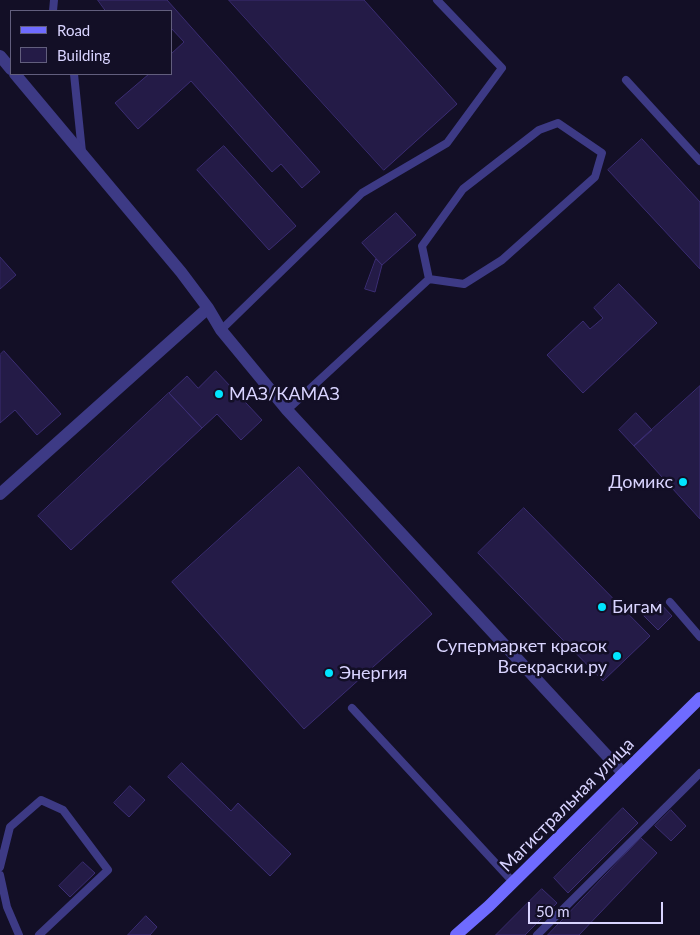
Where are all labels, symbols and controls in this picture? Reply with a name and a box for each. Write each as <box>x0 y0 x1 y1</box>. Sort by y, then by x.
legend <box>10 10 172 75</box>
text: Road <box>57 21 90 39</box>
text: Building <box>57 46 110 64</box>
place label: МАЗ/КАМАЗ <box>229 383 340 405</box>
marker: МАЗ/КАМАЗ <box>213 388 225 400</box>
place label: Домикс <box>609 471 673 493</box>
marker: Домикс <box>677 476 689 488</box>
place label: Бигам <box>612 596 662 618</box>
marker: Бигам <box>596 601 608 613</box>
place label: Супермаркет красок Всекраски.ру <box>436 635 607 678</box>
marker: Супермаркет красок Всекраски.ру <box>611 650 623 662</box>
place label: Энергия <box>339 662 407 684</box>
marker: Энергия <box>323 667 335 679</box>
street label: Магистральная улица <box>495 733 639 877</box>
scale bar <box>530 892 665 924</box>
text: 50 m <box>536 902 570 920</box>

